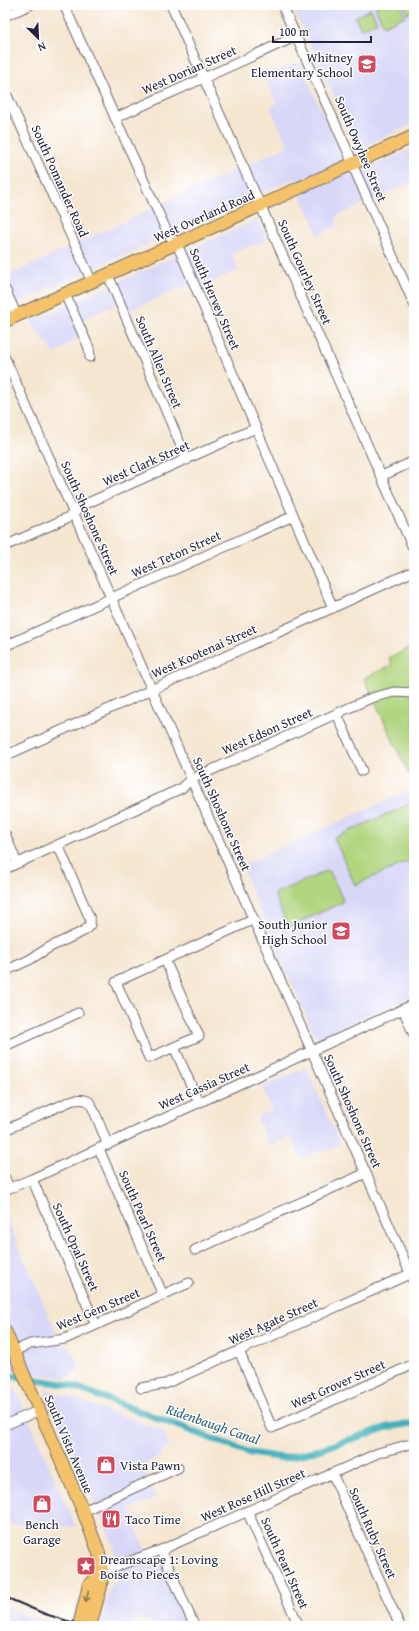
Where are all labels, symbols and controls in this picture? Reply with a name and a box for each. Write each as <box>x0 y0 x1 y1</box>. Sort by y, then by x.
north arrow <box>18 18 58 58</box>
scale bar <box>273 18 371 44</box>
text: 100 m <box>279 23 309 40</box>
text: N <box>35 38 49 56</box>
street label: West Dorian Street <box>139 40 240 99</box>
place label: Whitney Elementary School <box>251 48 354 82</box>
school or university icon: Whitney Elementary School <box>356 53 378 75</box>
street label: South Owyhee Street <box>330 93 392 205</box>
street label: South Pomander Road <box>27 122 93 240</box>
street label: West Overland Road <box>150 185 258 247</box>
street label: South Gourley Street <box>273 216 337 328</box>
street label: South Hervey Street <box>185 245 245 353</box>
street label: South Allen Street <box>131 313 187 412</box>
street label: West Clark Street <box>99 435 193 491</box>
street label: South Shoshone Street <box>56 458 124 579</box>
street label: West Teton Street <box>128 526 224 582</box>
street label: West Kootenai Street <box>148 619 260 683</box>
street label: West Edson Street <box>219 702 316 760</box>
street label: South Shoshone Street <box>188 754 256 875</box>
place label: South Junior High School <box>258 915 328 949</box>
school or university icon: South Junior High School <box>330 920 352 942</box>
street label: South Shoshone Street <box>319 1051 387 1172</box>
street label: West Cassia Street <box>155 1057 253 1115</box>
street label: South Pearl Street <box>114 1167 172 1265</box>
street label: South Opal Street <box>48 1200 104 1295</box>
street label: West Gem Street <box>53 1283 143 1335</box>
street label: West Agate Street <box>225 1293 321 1349</box>
street label: West Grover Street <box>288 1354 389 1413</box>
street label: South Vista Avenue <box>40 1392 98 1496</box>
water label: Ridenbaugh Canal <box>163 1398 263 1449</box>
shop icon: Vista Pawn <box>95 1454 117 1476</box>
place label: Vista Pawn <box>120 1456 181 1475</box>
street label: West Rose Hill Street <box>198 1463 309 1527</box>
street label: South Ruby Street <box>344 1484 402 1582</box>
shop icon: Bench Garage <box>31 1493 53 1515</box>
restaurant icon: Taco Time <box>100 1508 122 1530</box>
place label: Taco Time <box>125 1510 181 1529</box>
street label: South Pearl Street <box>256 1514 314 1612</box>
place label: Bench Garage <box>23 1515 61 1549</box>
place label: Dreamscape 1: Loving Boise to Pieces <box>100 1550 218 1584</box>
place icon: Dreamscape 1: Loving Boise to Pieces <box>75 1555 97 1577</box>
one-way arrow <box>82 1589 90 1602</box>

